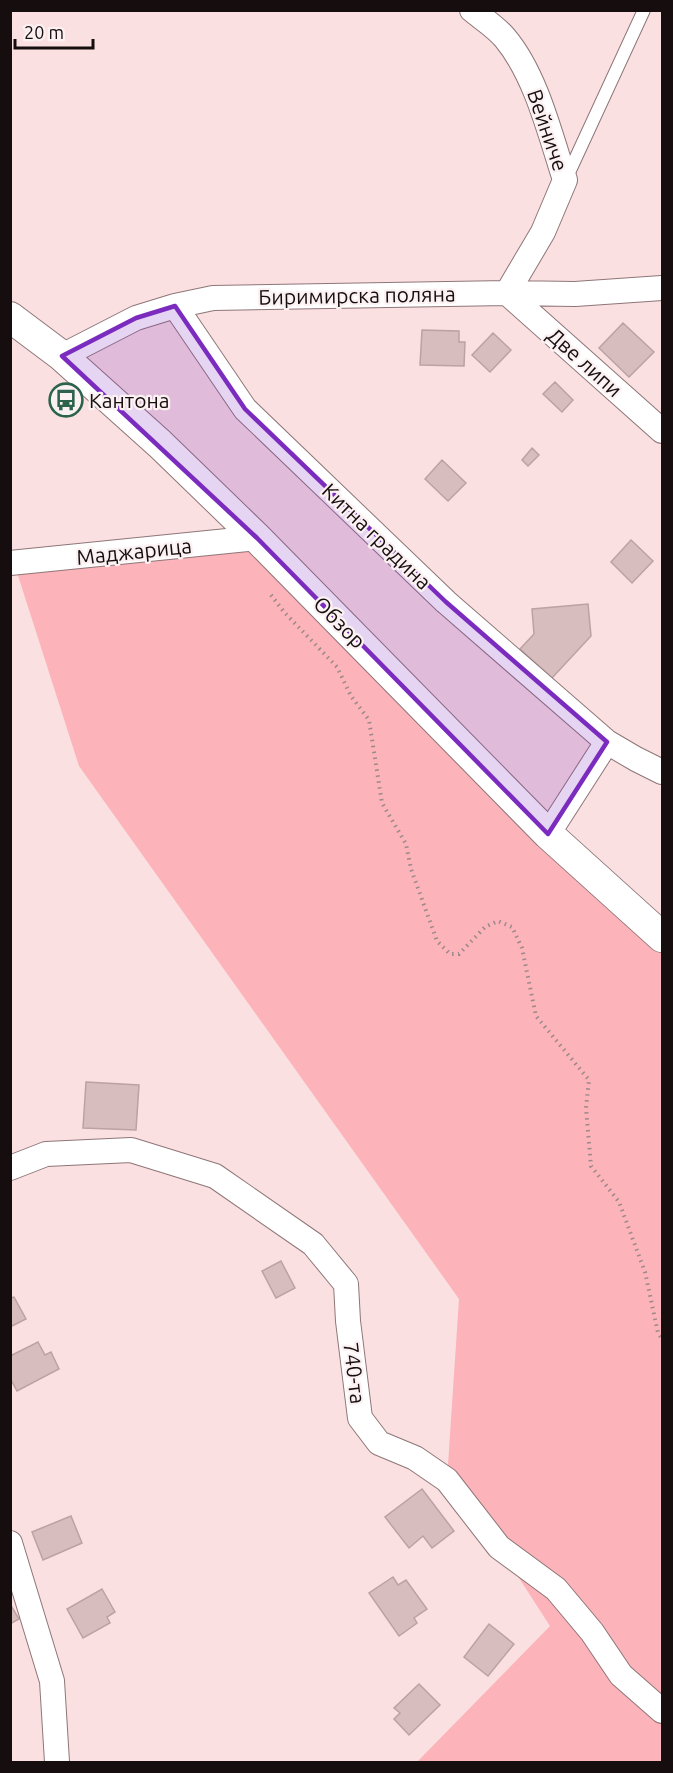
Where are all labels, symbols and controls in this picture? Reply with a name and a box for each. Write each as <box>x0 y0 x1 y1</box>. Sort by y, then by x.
scale bar <box>15 12 93 50</box>
text: 20 m <box>24 22 64 42</box>
street label: Вейниче <box>523 86 573 174</box>
street label: Биримирска поляна <box>258 281 456 309</box>
street label: Две липи <box>543 322 627 402</box>
bus stop icon: Кантона <box>48 382 84 418</box>
place label: Кантона <box>89 388 170 412</box>
street label: Китна градина <box>318 478 436 594</box>
street label: Маджарица <box>75 533 193 569</box>
street label: Обзор <box>309 591 371 653</box>
street label: 740-та <box>339 1341 371 1405</box>

